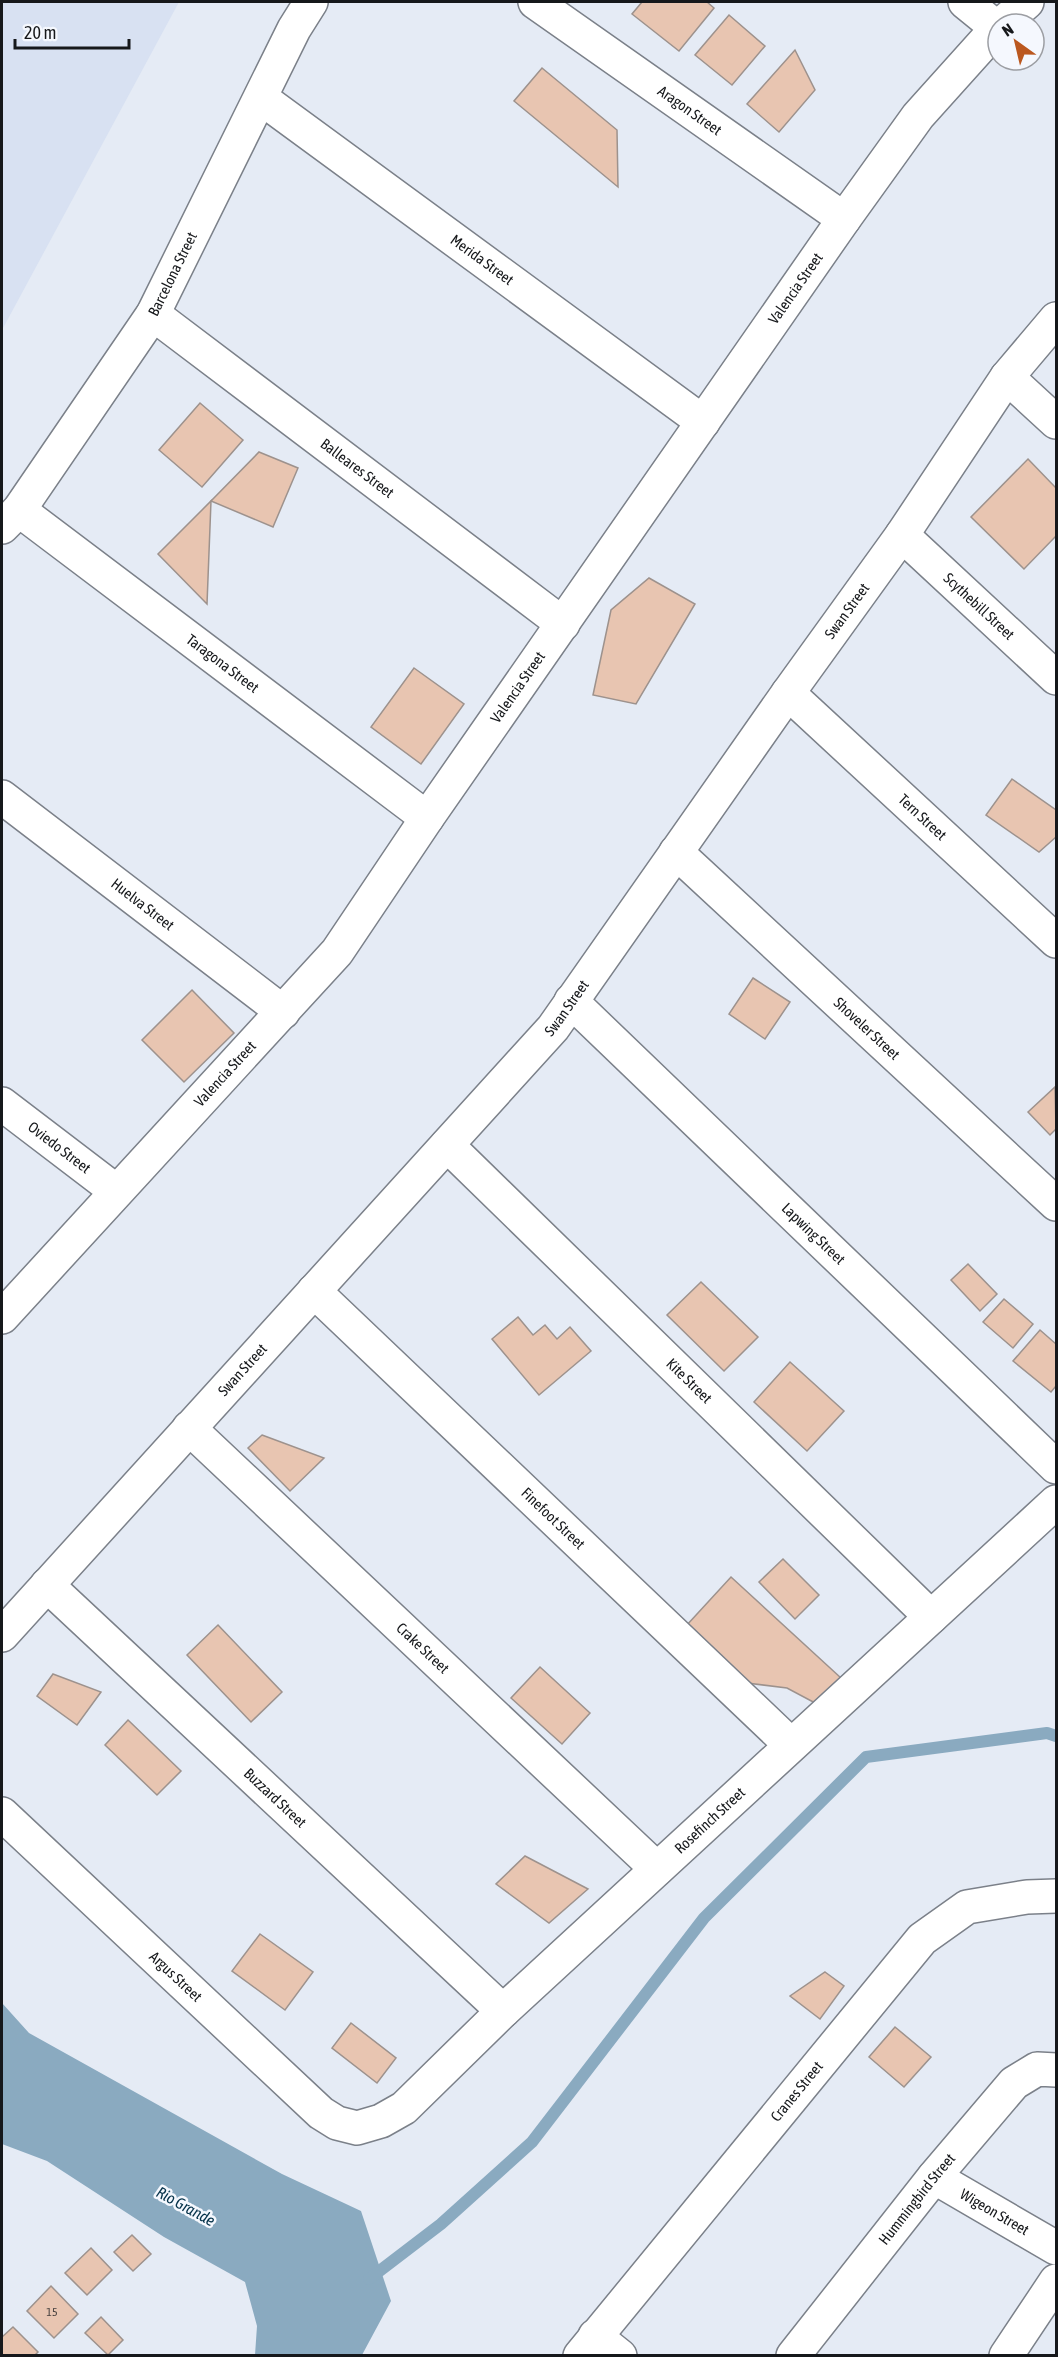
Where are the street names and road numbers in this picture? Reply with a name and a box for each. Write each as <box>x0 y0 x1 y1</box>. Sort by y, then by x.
street label: Aragon Street <box>655 82 725 138</box>
street label: Barcelona Street <box>144 229 200 318</box>
street label: Merida Street <box>447 231 517 288</box>
street label: Valencia Street <box>765 249 826 327</box>
street label: Balleares Street <box>318 435 397 501</box>
street label: Scythebill Street <box>941 569 1018 643</box>
street label: Swan Street <box>821 580 872 642</box>
street label: Taragona Street <box>183 630 262 696</box>
street label: Valencia Street <box>487 648 548 726</box>
street label: Tern Street <box>895 791 950 843</box>
street label: Huelva Street <box>108 875 178 934</box>
street label: Swan Street <box>541 977 592 1039</box>
street label: Shoveler Street <box>831 994 903 1063</box>
street label: Valencia Street <box>191 1037 259 1110</box>
street label: Oviedo Street <box>25 1118 94 1177</box>
street label: Lapwing Street <box>779 1199 849 1268</box>
street label: Swan Street <box>214 1340 270 1399</box>
street label: Kite Street <box>663 1355 716 1407</box>
street label: Finefoot Street <box>518 1484 589 1552</box>
street label: Crake Street <box>393 1619 453 1677</box>
street label: Buzzard Street <box>241 1765 310 1831</box>
street label: Rosefinch Street <box>671 1784 748 1857</box>
street label: Argus Street <box>146 1948 206 2005</box>
street label: Cranes Street <box>767 2058 826 2125</box>
street label: Hummingbird Street <box>875 2150 958 2248</box>
street label: Wigeon Street <box>957 2185 1032 2238</box>

